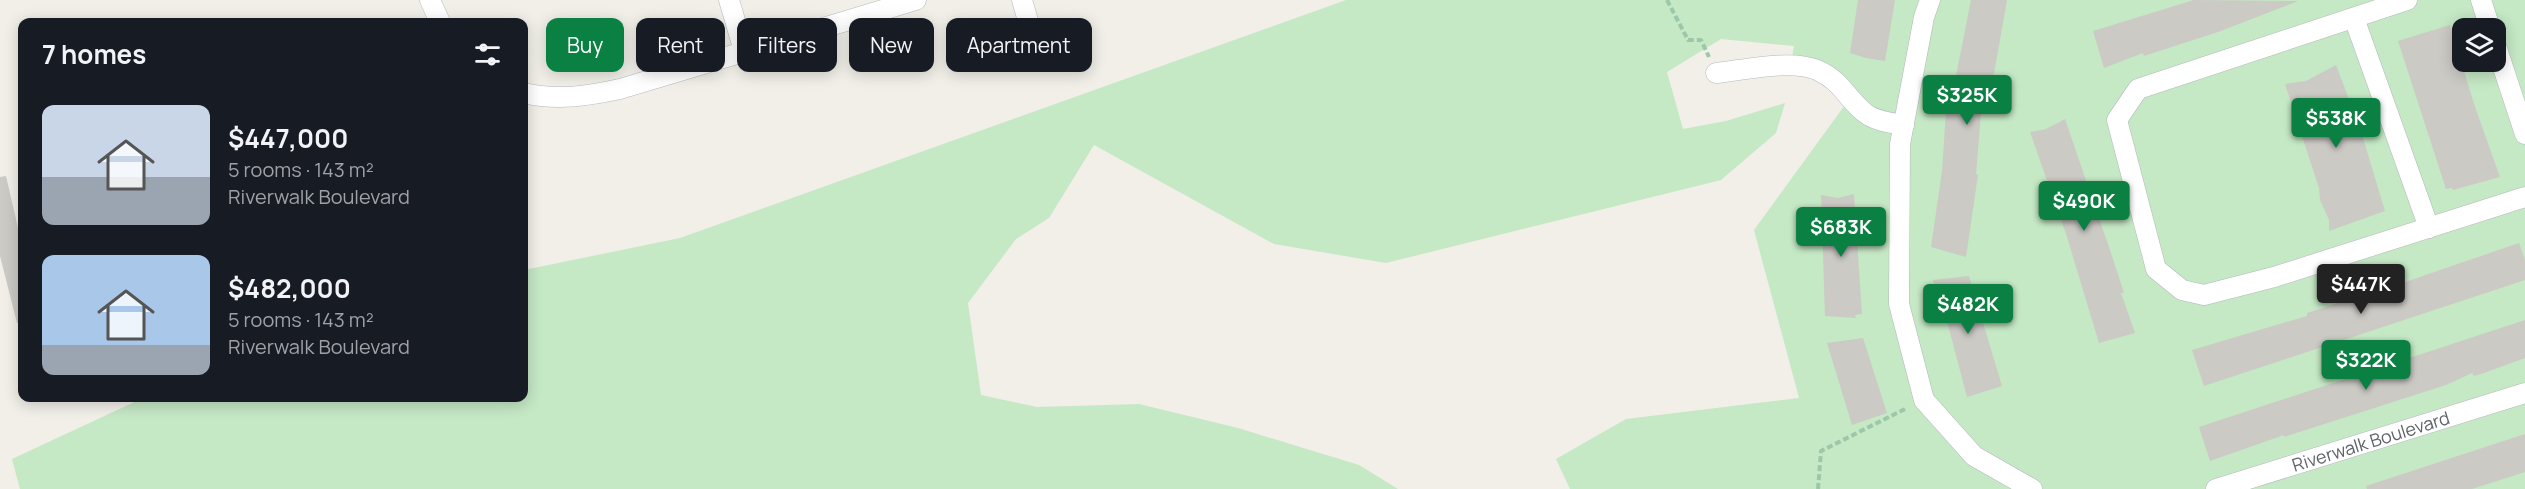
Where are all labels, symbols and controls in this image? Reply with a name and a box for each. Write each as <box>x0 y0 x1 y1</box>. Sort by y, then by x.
chip: Buy <box>546 18 624 72</box>
chip: Rent <box>636 18 725 72</box>
chip: Filters <box>737 18 837 72</box>
chip: New <box>849 18 934 72</box>
chip: Apartment <box>946 18 1092 72</box>
map controls <box>2452 18 2506 72</box>
button: layers <box>2452 18 2506 72</box>
text: 7 homes <box>42 36 146 72</box>
icon: filters <box>471 38 504 71</box>
pin: $325K <box>1925 75 2009 126</box>
text: $325K <box>1937 81 1997 108</box>
pin: $538K <box>2294 98 2378 149</box>
text: $538K <box>2305 104 2367 131</box>
text: $447,000 <box>228 120 348 156</box>
icon: home <box>90 129 162 201</box>
text: 5 rooms · 143 m² <box>228 156 374 183</box>
pin: $490K <box>2042 181 2126 232</box>
text: Riverwalk Boulevard <box>228 183 410 210</box>
text: $490K <box>2053 187 2115 214</box>
pin: $683K <box>1799 207 1883 258</box>
text: $683K <box>1810 213 1872 240</box>
pin: $447K <box>2319 264 2403 315</box>
text: $482,000 <box>228 270 351 306</box>
text: $447K <box>2331 270 2391 297</box>
icon: home <box>90 279 162 351</box>
pin: $482K <box>1926 284 2010 335</box>
text: $482K <box>1937 290 1999 317</box>
text: 5 rooms · 143 m² <box>228 306 374 333</box>
text: Riverwalk Boulevard <box>228 333 410 360</box>
pin: $322K <box>2324 340 2408 391</box>
text: $322K <box>2336 346 2396 373</box>
street label: Riverwalk Boulevard <box>2289 405 2452 477</box>

